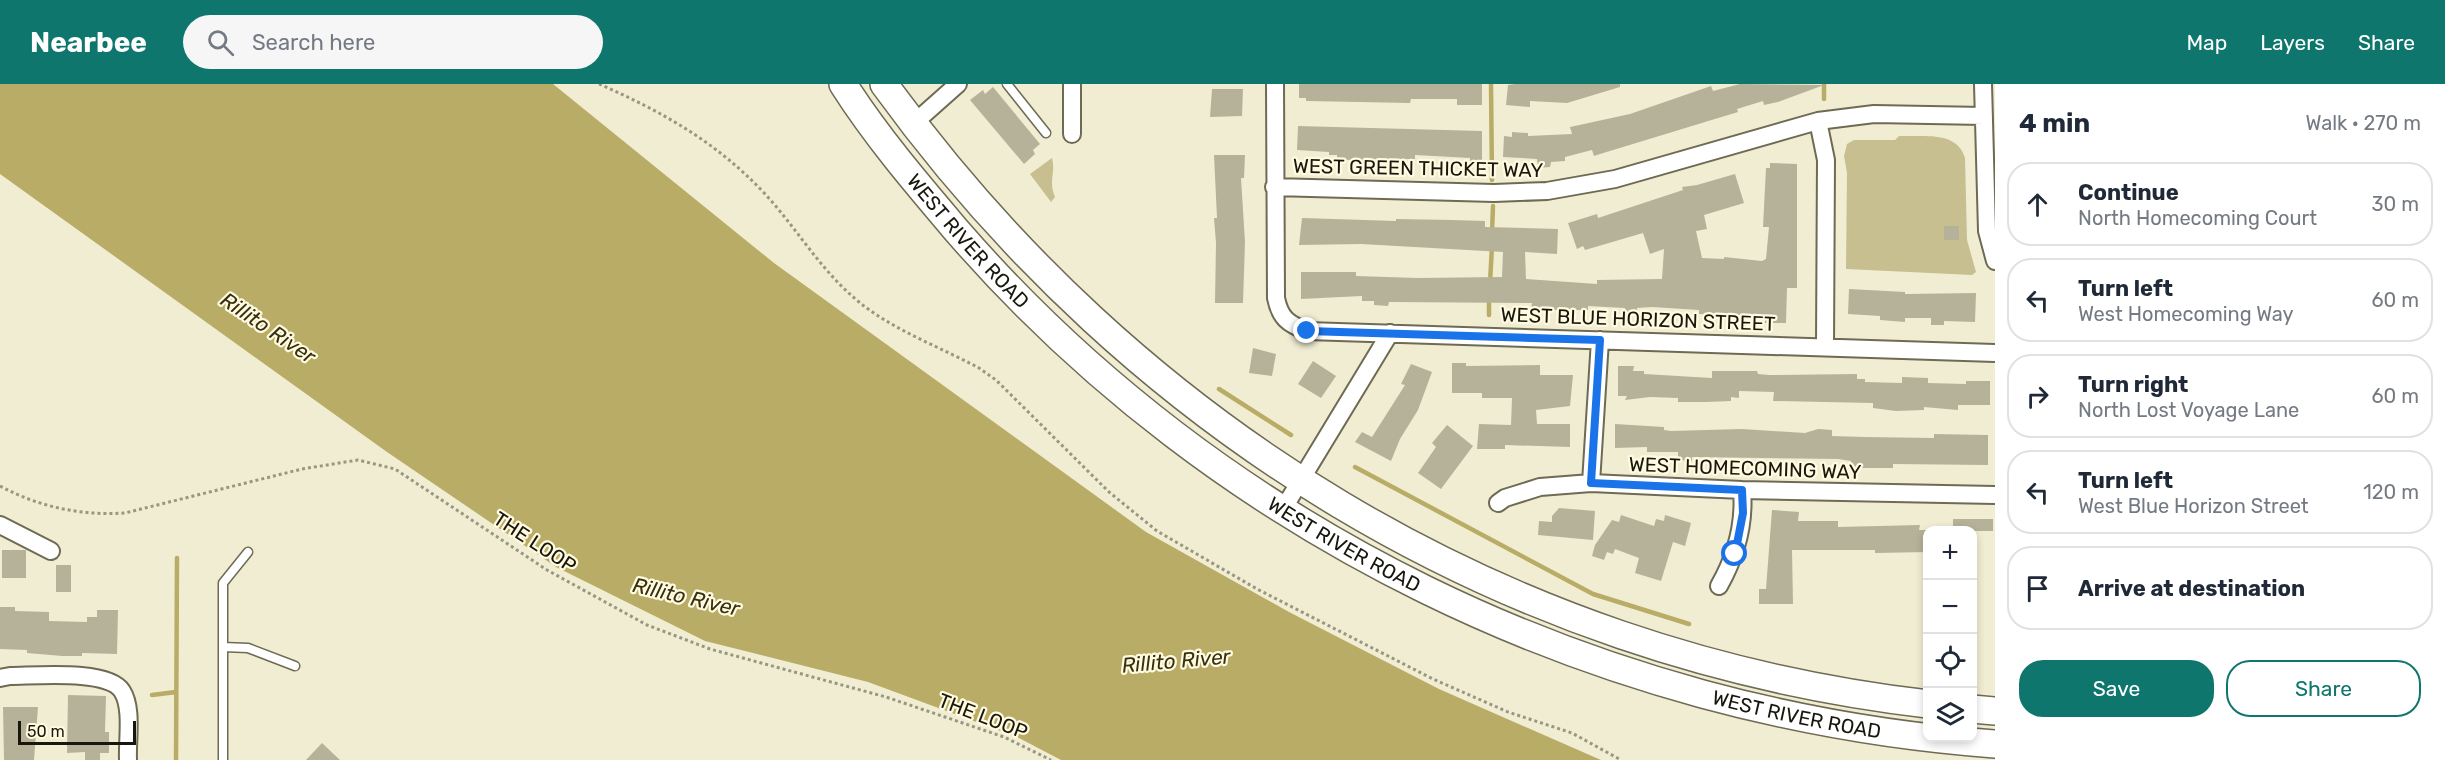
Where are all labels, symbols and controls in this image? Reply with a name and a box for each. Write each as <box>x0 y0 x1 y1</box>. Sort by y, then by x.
search box <box>183 15 603 69</box>
text: Nearbee <box>30 26 147 59</box>
icon: search <box>204 26 237 59</box>
text: Search here <box>252 29 375 56</box>
text: Map <box>2186 30 2227 55</box>
text: Layers <box>2260 30 2325 55</box>
text: Share <box>2358 30 2415 55</box>
text: 4 min <box>2019 108 2090 139</box>
text: Walk · 270 m <box>2306 111 2421 135</box>
street label: WEST GREEN THICKET WAY <box>1293 154 1543 182</box>
street label: WEST RIVER ROAD <box>902 169 1034 313</box>
text: Continue <box>2078 179 2179 206</box>
icon: ahead <box>2021 188 2054 221</box>
text: 30 m <box>2372 192 2419 216</box>
text: North Homecoming Court <box>2078 206 2317 230</box>
text: Turn left <box>2078 275 2173 302</box>
icon: left <box>2021 284 2054 317</box>
water label: Rillito River <box>216 287 321 369</box>
text: 60 m <box>2372 288 2419 312</box>
street label: WEST BLUE HORIZON STREET <box>1500 302 1776 336</box>
text: West Homecoming Way <box>2078 302 2294 326</box>
route end <box>1293 317 1319 343</box>
text: Turn right <box>2078 371 2188 398</box>
icon: right <box>2021 380 2054 413</box>
text: 60 m <box>2372 384 2419 408</box>
text: North Lost Voyage Lane <box>2078 398 2299 422</box>
street label: WEST HOMECOMING WAY <box>1628 452 1862 484</box>
text: Turn left <box>2078 467 2173 494</box>
icon: left <box>2021 476 2054 509</box>
text: 120 m <box>2363 480 2419 504</box>
street label: WEST RIVER ROAD <box>1263 491 1424 597</box>
text: West Blue Horizon Street <box>2078 494 2309 518</box>
street label: THE LOOP <box>489 506 581 578</box>
map controls <box>1923 526 1977 742</box>
button: + <box>1923 526 1977 580</box>
route start <box>1721 540 1747 566</box>
water label: Rillito River <box>630 572 743 621</box>
icon: arrive <box>2021 572 2054 605</box>
text: Arrive at destination <box>2078 575 2305 602</box>
button: − <box>1923 580 1977 634</box>
button: locate <box>1923 634 1977 688</box>
water label: Rillito River <box>1120 643 1232 678</box>
button: Save <box>2019 660 2214 717</box>
button: Share <box>2226 660 2421 717</box>
street label: WEST RIVER ROAD <box>1710 685 1883 743</box>
street label: THE LOOP <box>935 688 1031 744</box>
button: layers <box>1923 688 1977 742</box>
scale bar <box>18 718 136 746</box>
text: 50 m <box>27 722 65 741</box>

